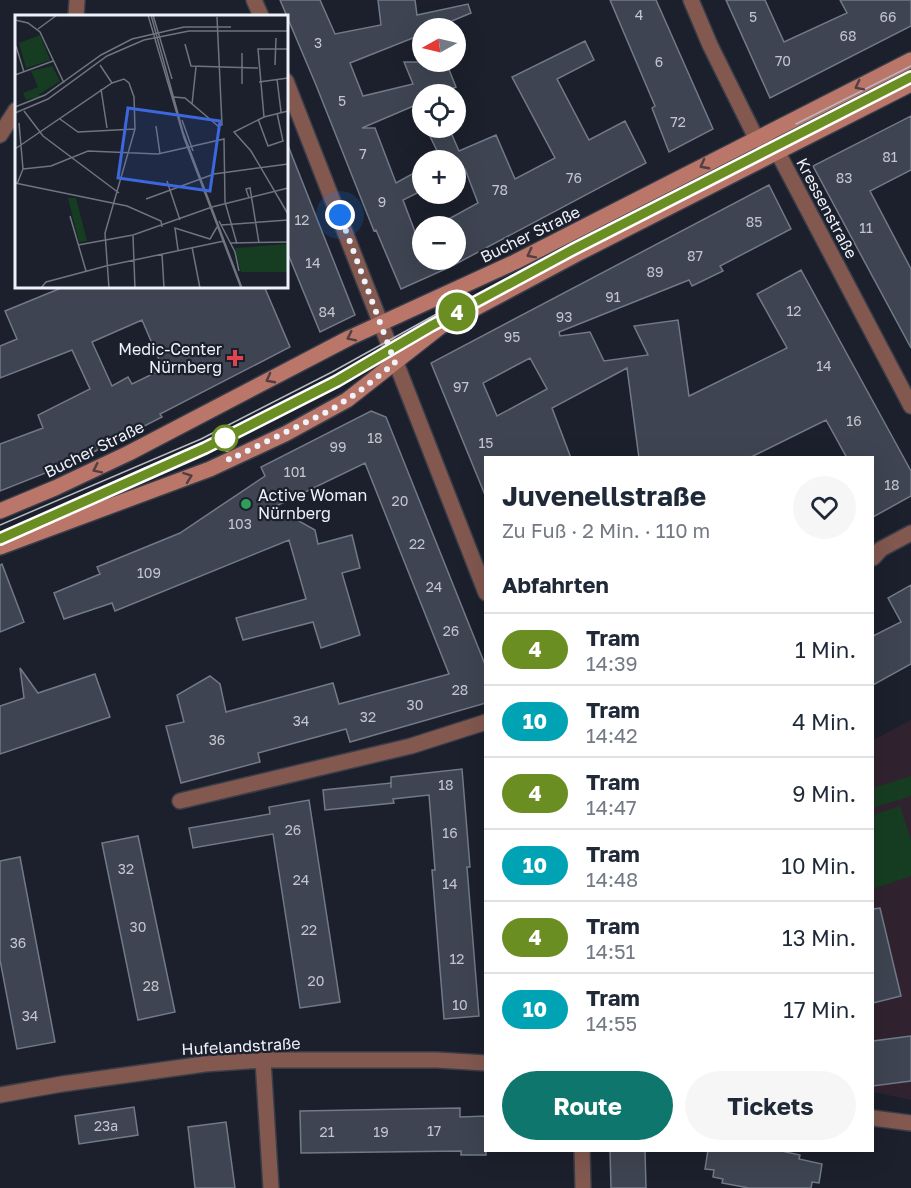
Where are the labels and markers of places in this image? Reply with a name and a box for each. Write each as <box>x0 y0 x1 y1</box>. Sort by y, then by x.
place label: Medic-Center Nürnberg <box>118 339 222 377</box>
marker: Medic-Center Nürnberg <box>226 349 244 367</box>
unlabelled marker <box>212 425 238 451</box>
place label: Active Woman Nürnberg <box>258 485 367 523</box>
marker: Active Woman Nürnberg <box>239 497 253 511</box>

